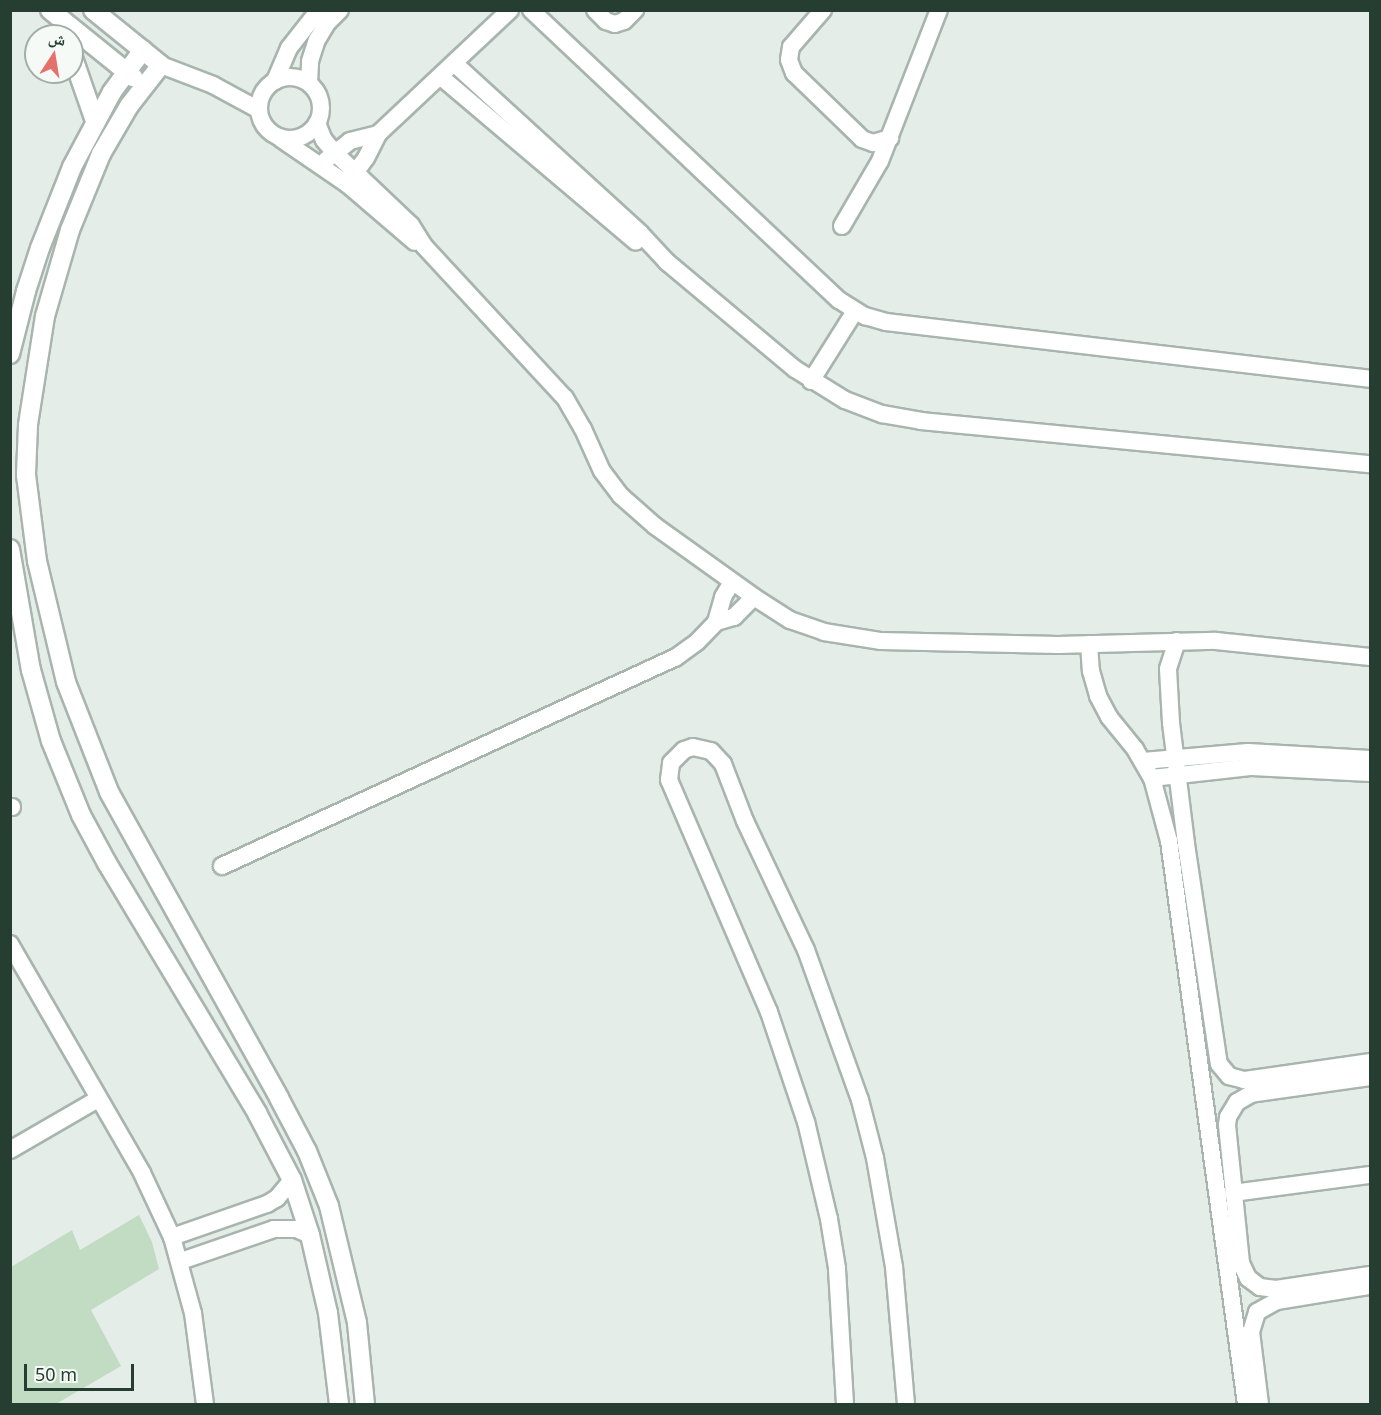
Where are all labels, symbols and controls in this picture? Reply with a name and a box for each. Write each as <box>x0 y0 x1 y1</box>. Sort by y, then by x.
north arrow <box>24 24 84 84</box>
text: ش <box>47 26 68 51</box>
scale bar <box>27 1352 136 1390</box>
text: 50 m <box>35 1362 77 1386</box>

